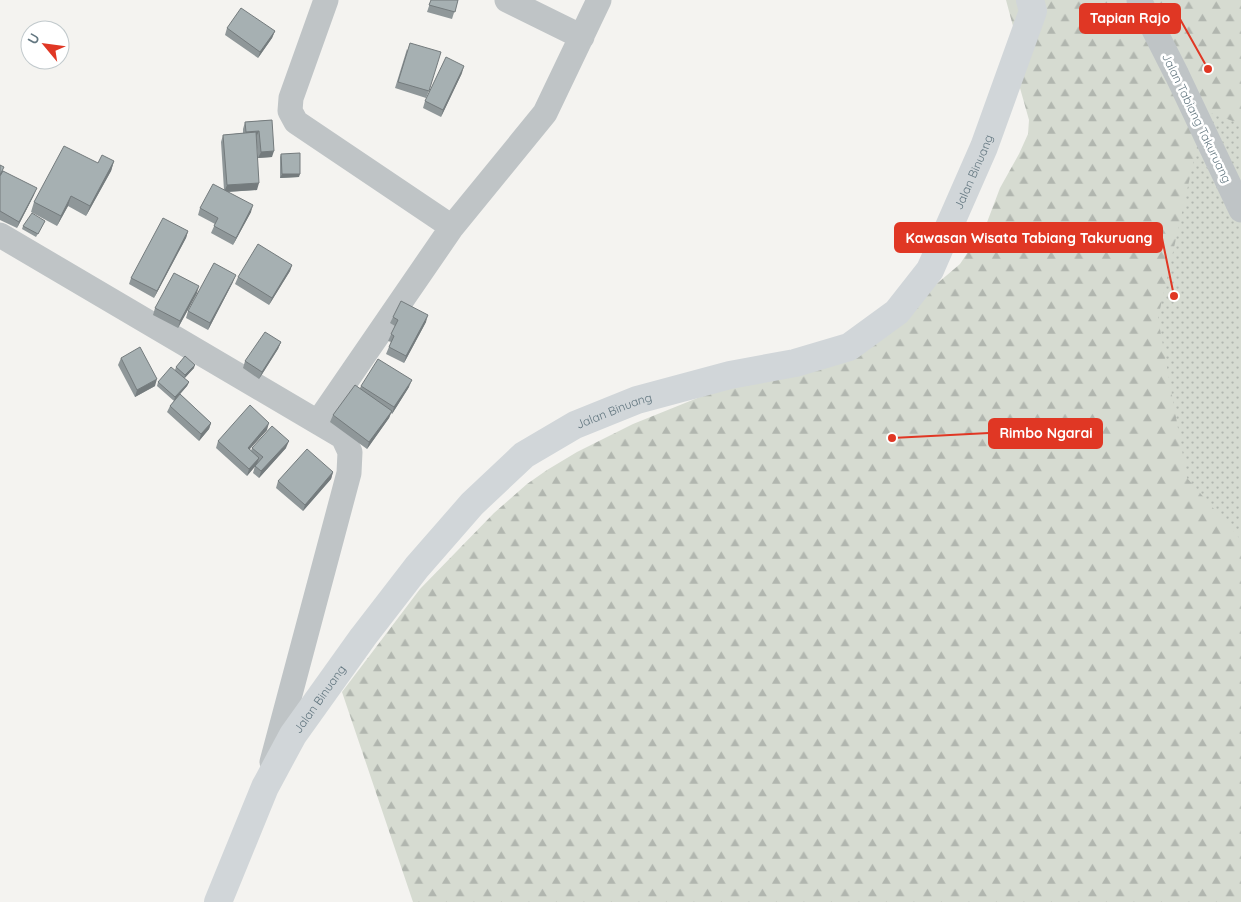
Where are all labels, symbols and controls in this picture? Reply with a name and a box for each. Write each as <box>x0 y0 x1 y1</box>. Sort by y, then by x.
callout: Tapian Rajo <box>1080 4 1180 33</box>
text: Tapian Rajo <box>1090 9 1170 27</box>
north arrow <box>20 20 70 70</box>
text: U <box>23 30 44 47</box>
street label: Jalan Tabiang Takuruang <box>1159 51 1235 185</box>
street label: Jalan Binuang <box>950 132 995 212</box>
callout: Kawasan Wisata Tabiang Takuruang <box>895 223 1162 252</box>
text: Kawasan Wisata Tabiang Takuruang <box>906 229 1152 247</box>
street label: Jalan Binuang <box>574 389 653 431</box>
callout: Rimbo Ngarai <box>989 419 1102 448</box>
text: Rimbo Ngarai <box>999 424 1093 442</box>
street label: Jalan Binuang <box>290 662 348 736</box>

